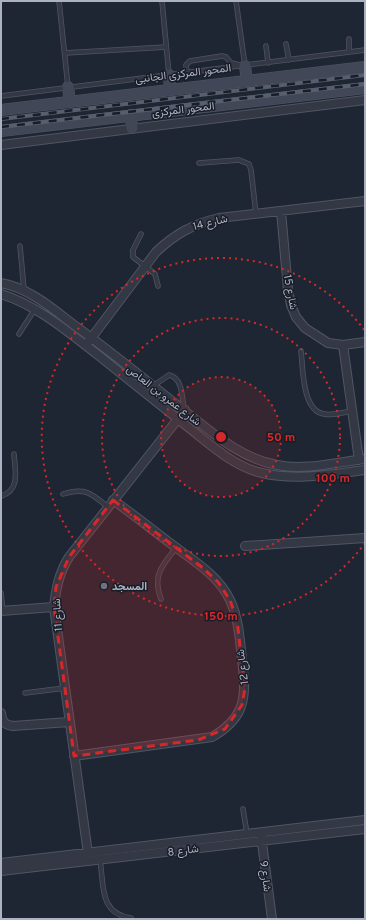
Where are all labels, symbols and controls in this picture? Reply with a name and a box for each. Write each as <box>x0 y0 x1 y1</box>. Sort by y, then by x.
street label: المحور المركزى الجانبى <box>134 61 232 87</box>
street label: المحور المركزى <box>151 99 215 121</box>
street label: شارع 14 <box>191 212 229 234</box>
street label: شارع 15 <box>280 273 300 311</box>
street label: شارع عمرو بن العاص <box>123 362 204 429</box>
centre of rings <box>214 430 228 444</box>
text: 50 m <box>267 430 295 446</box>
text: 100 m <box>316 471 350 487</box>
place label: المسجد <box>112 580 147 594</box>
marker: المسجد <box>99 581 109 591</box>
street label: شارع 11 <box>50 598 66 632</box>
text: 150 m <box>204 609 238 625</box>
street label: شارع 12 <box>234 648 252 685</box>
street label: شارع 8 <box>167 842 200 860</box>
street label: شارع 9 <box>256 860 274 893</box>

